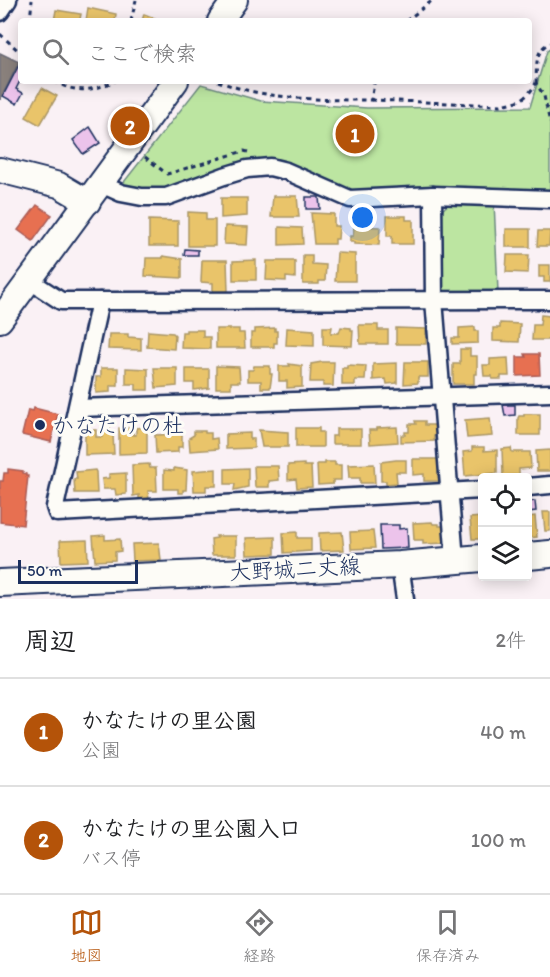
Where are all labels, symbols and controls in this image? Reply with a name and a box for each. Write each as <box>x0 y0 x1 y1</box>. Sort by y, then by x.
search box <box>18 18 532 84</box>
icon: search <box>39 35 72 68</box>
text: ここで検索 <box>87 40 197 67</box>
pin: 2 <box>110 104 150 148</box>
pin: 1 <box>336 112 374 156</box>
your location <box>348 203 377 232</box>
place label: かなたけの杜 <box>52 412 184 439</box>
marker: かなたけの杜 <box>33 418 47 432</box>
map controls <box>478 473 532 581</box>
button: locate <box>478 473 532 527</box>
button: layers <box>478 527 532 581</box>
street label: 大野城二丈線 <box>228 552 362 586</box>
scale bar <box>18 557 138 584</box>
text: 50 m <box>27 561 62 580</box>
text: 周辺 <box>24 625 76 657</box>
text: 2件 <box>495 628 526 652</box>
text: かなたけの里公園 <box>81 707 257 734</box>
text: 1 <box>39 720 48 744</box>
text: 40 m <box>480 720 526 744</box>
text: 公園 <box>81 738 121 762</box>
text: かなたけの里公園入口 <box>81 815 301 842</box>
text: 2 <box>38 828 49 852</box>
text: 100 m <box>471 828 526 852</box>
text: バス停 <box>81 846 141 870</box>
tab: 地図 <box>70 906 103 966</box>
tab: 経路 <box>243 906 276 966</box>
tab: 保存済み <box>416 906 480 966</box>

